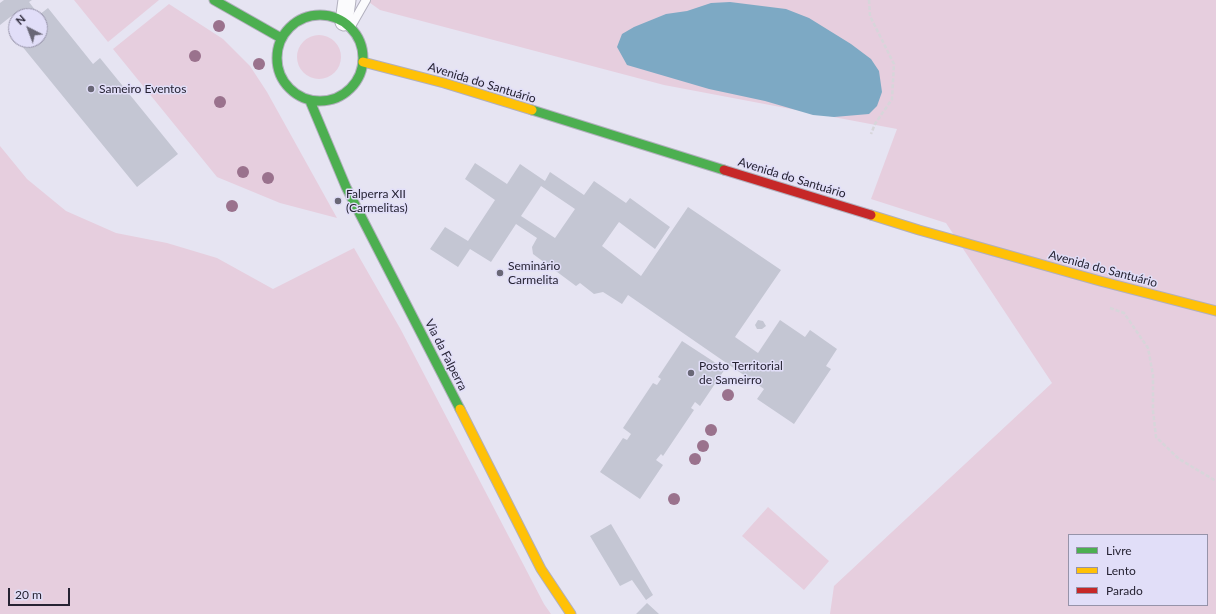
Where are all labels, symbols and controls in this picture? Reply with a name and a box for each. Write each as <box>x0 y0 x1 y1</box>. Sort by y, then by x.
north arrow <box>8 8 48 48</box>
text: N <box>13 12 28 27</box>
street label: Avenida do Santuário <box>426 60 538 106</box>
place label: Sameiro Eventos <box>99 82 186 96</box>
marker: Sameiro Eventos <box>86 84 96 94</box>
street label: Avenida do Santuário <box>736 155 848 201</box>
place label: Falperra XII (Carmelitas) <box>346 187 408 215</box>
marker: Falperra XII (Carmelitas) <box>333 196 343 206</box>
street label: Avenida do Santuário <box>1047 248 1159 290</box>
place label: Seminário Carmelita <box>508 259 560 287</box>
marker: Seminário Carmelita <box>495 268 505 278</box>
street label: Via da Falperra <box>422 317 470 393</box>
place label: Posto Territorial de Sameirro <box>699 359 783 387</box>
marker: Posto Territorial de Sameirro <box>686 368 696 378</box>
legend <box>1068 534 1208 606</box>
text: Livre <box>1106 543 1132 558</box>
text: Lento <box>1106 563 1136 578</box>
scale bar <box>10 580 72 606</box>
text: Parado <box>1106 583 1143 598</box>
text: 20 m <box>15 587 42 602</box>

